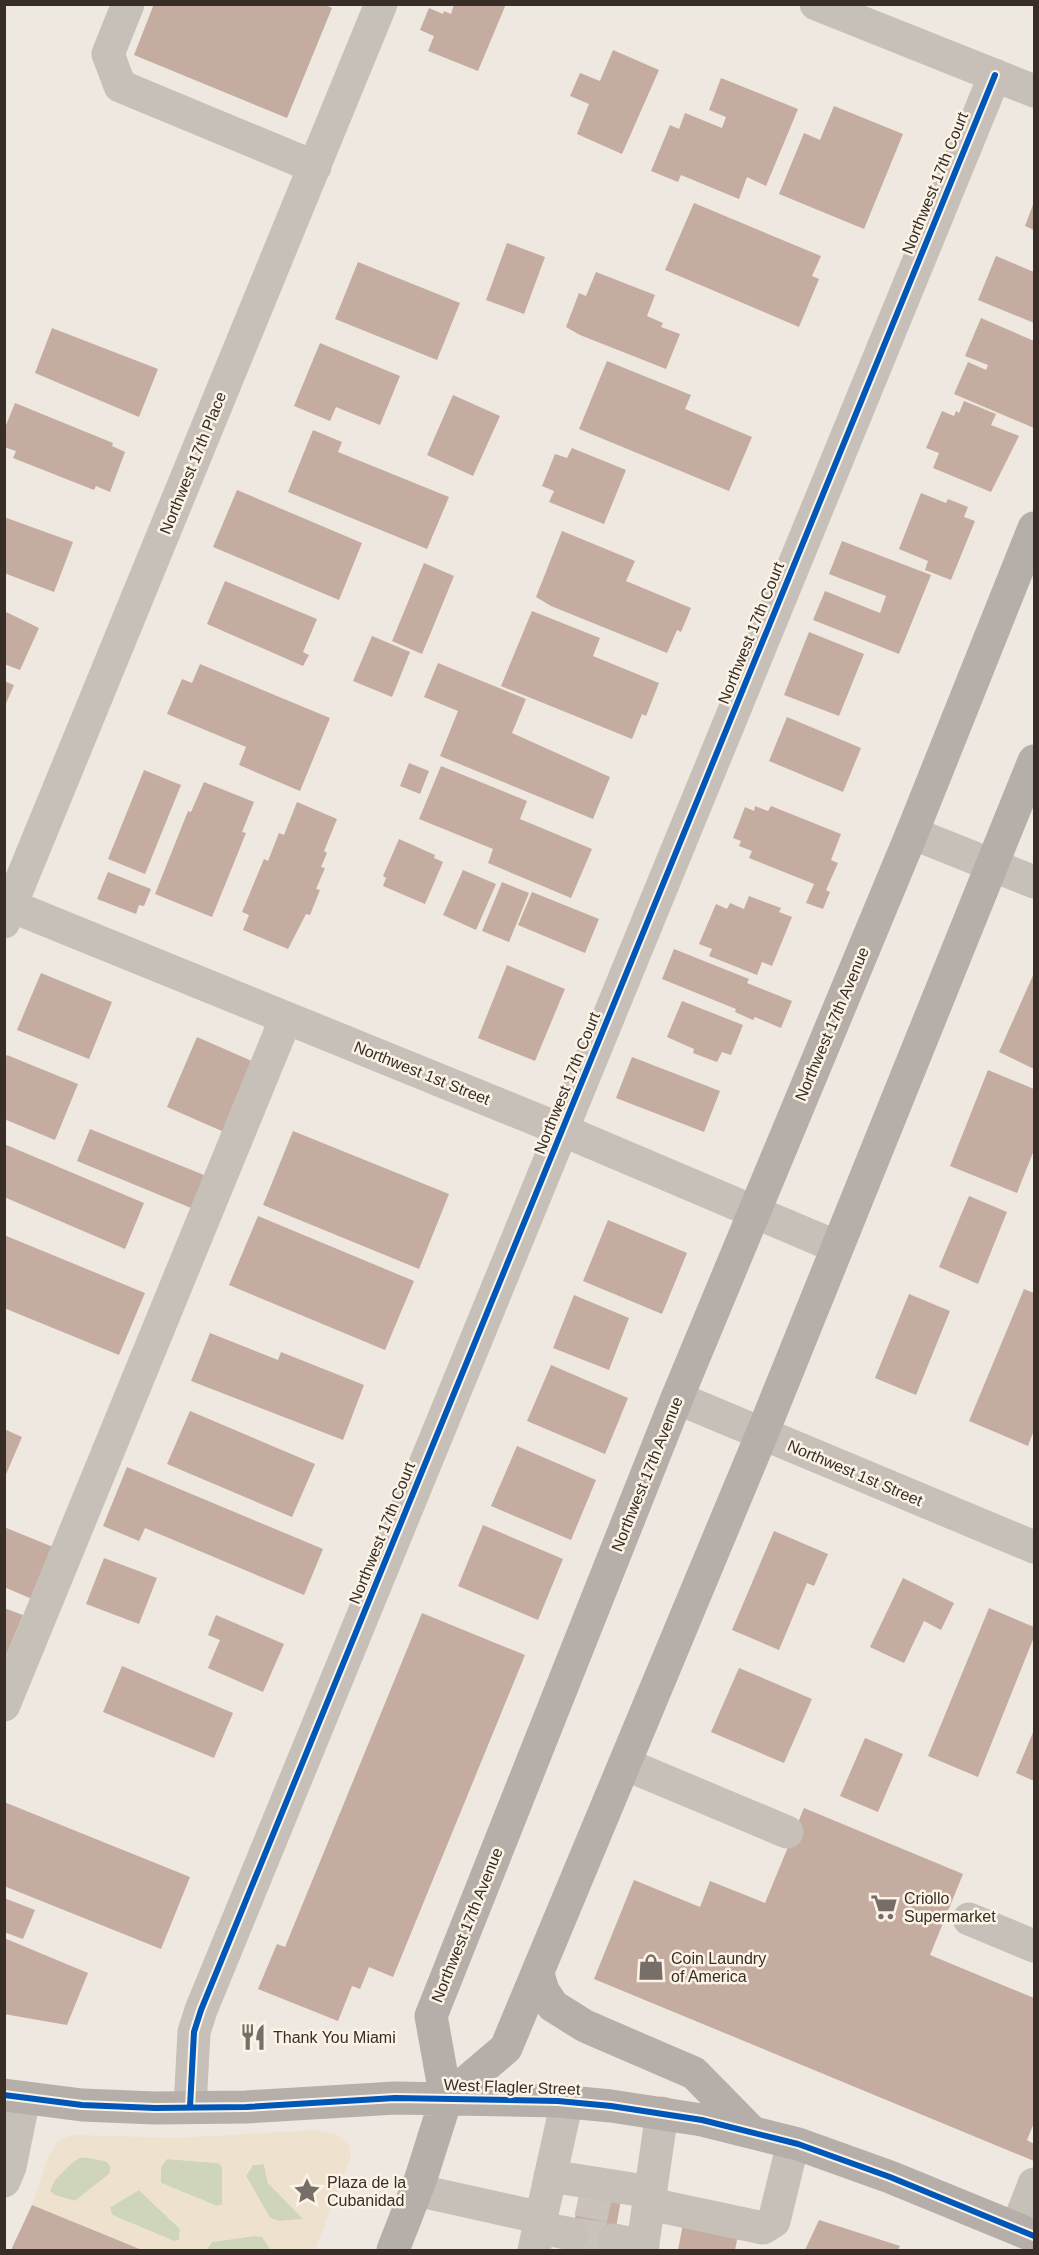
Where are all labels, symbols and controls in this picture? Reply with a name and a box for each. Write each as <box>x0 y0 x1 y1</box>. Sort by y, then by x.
street label: Northwest 17th Court <box>899 109 971 256</box>
street label: Northwest 17th Place <box>157 389 229 537</box>
street label: Northwest 17th Court <box>715 559 787 706</box>
street label: Northwest 17th Avenue <box>792 945 872 1103</box>
street label: Northwest 17th Court <box>531 1009 603 1156</box>
street label: Northwest 1st Street <box>352 1038 493 1108</box>
street label: Northwest 17th Avenue <box>608 1394 686 1554</box>
street label: Northwest 1st Street <box>785 1437 926 1509</box>
street label: Northwest 17th Court <box>346 1459 418 1606</box>
street label: Northwest 17th Avenue <box>428 1845 506 2005</box>
place label: Criollo Supermarket <box>904 1890 996 1925</box>
supermarket icon: Criollo Supermarket <box>869 1892 899 1922</box>
place label: Coin Laundry of America <box>671 1950 766 1985</box>
shop icon: Coin Laundry of America <box>636 1952 666 1982</box>
restaurant icon: Thank You Miami <box>238 2022 268 2052</box>
place label: Thank You Miami <box>273 2029 396 2046</box>
street label: West Flagler Street <box>443 2076 581 2098</box>
place label: Plaza de la Cubanidad <box>327 2174 406 2209</box>
place icon: Plaza de la Cubanidad <box>292 2176 322 2206</box>

